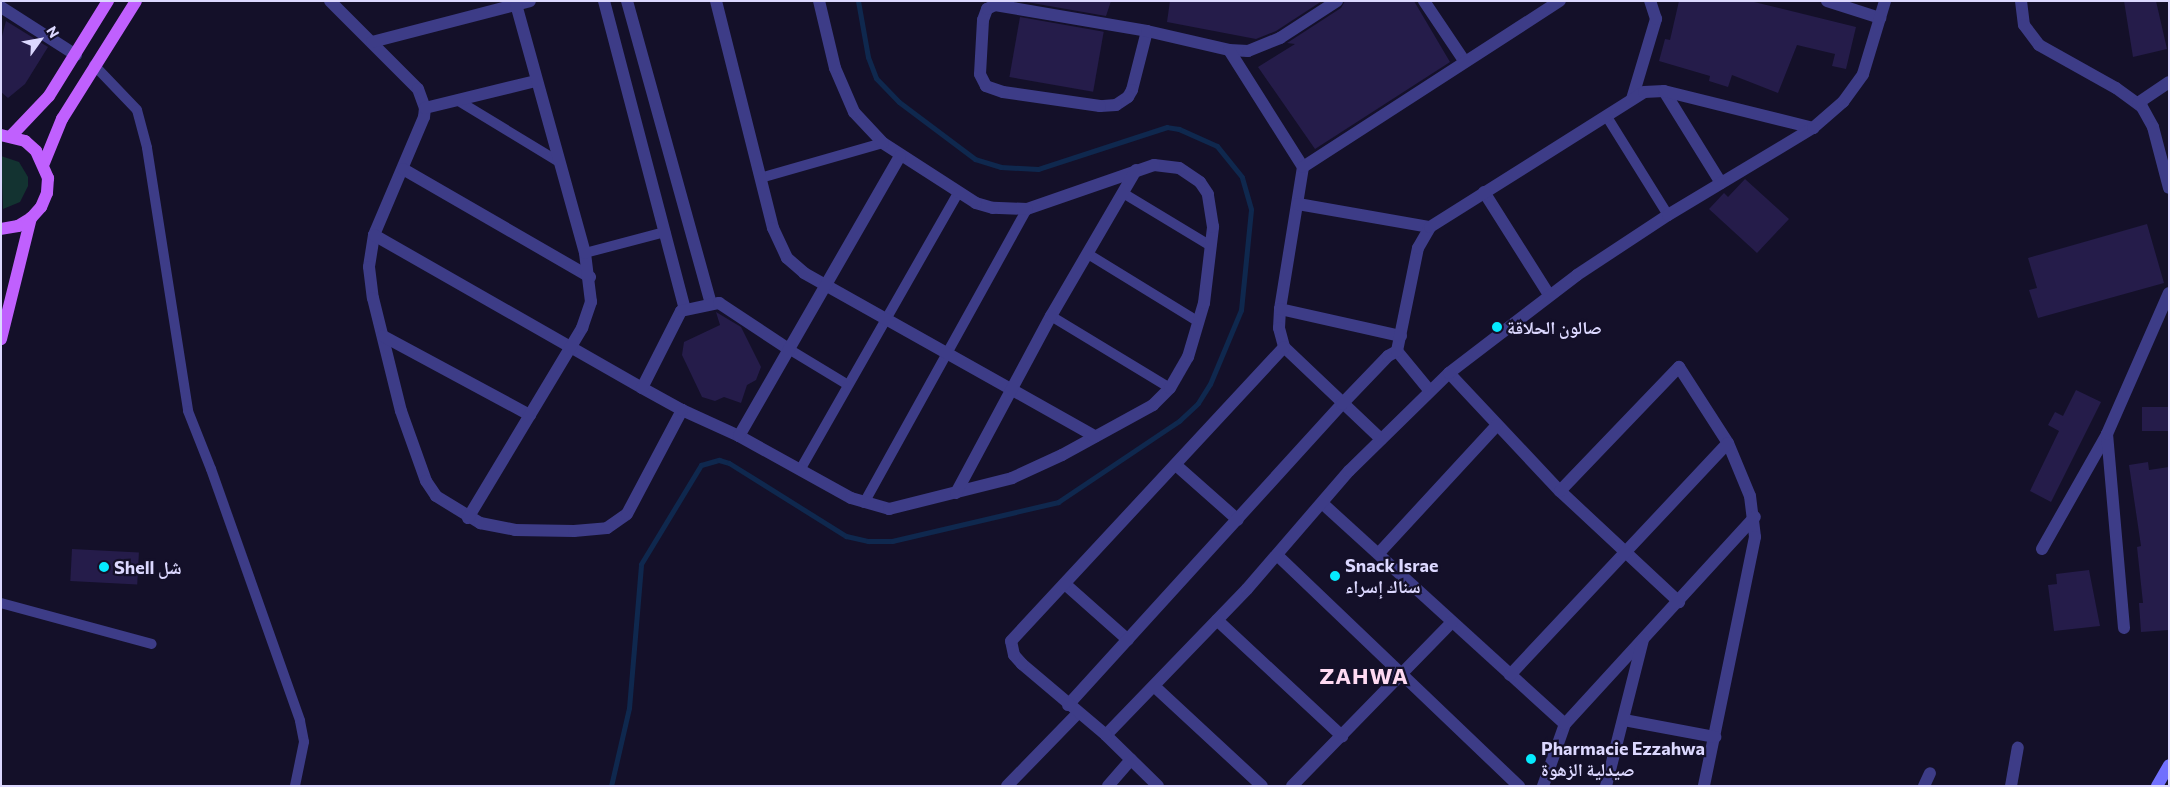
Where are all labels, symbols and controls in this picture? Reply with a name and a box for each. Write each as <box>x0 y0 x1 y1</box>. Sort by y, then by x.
north arrow <box>15 15 65 65</box>
text: N <box>43 23 63 41</box>
place label: صالون الحلاقة <box>1507 316 1602 338</box>
marker: صالون الحلاقة <box>1491 321 1503 333</box>
place label: Snack Israe سناك إسراء <box>1345 555 1438 598</box>
place label: Shell شل <box>114 556 182 578</box>
marker: Shell شل <box>98 561 110 573</box>
marker: Snack Israe سناك إسراء <box>1329 570 1341 582</box>
district label: ZAHWA <box>1319 663 1409 689</box>
place label: Pharmacie Ezzahwa صيدلية الزهوة <box>1541 738 1705 781</box>
marker: Pharmacie Ezzahwa صيدلية الزهوة <box>1525 753 1537 765</box>

